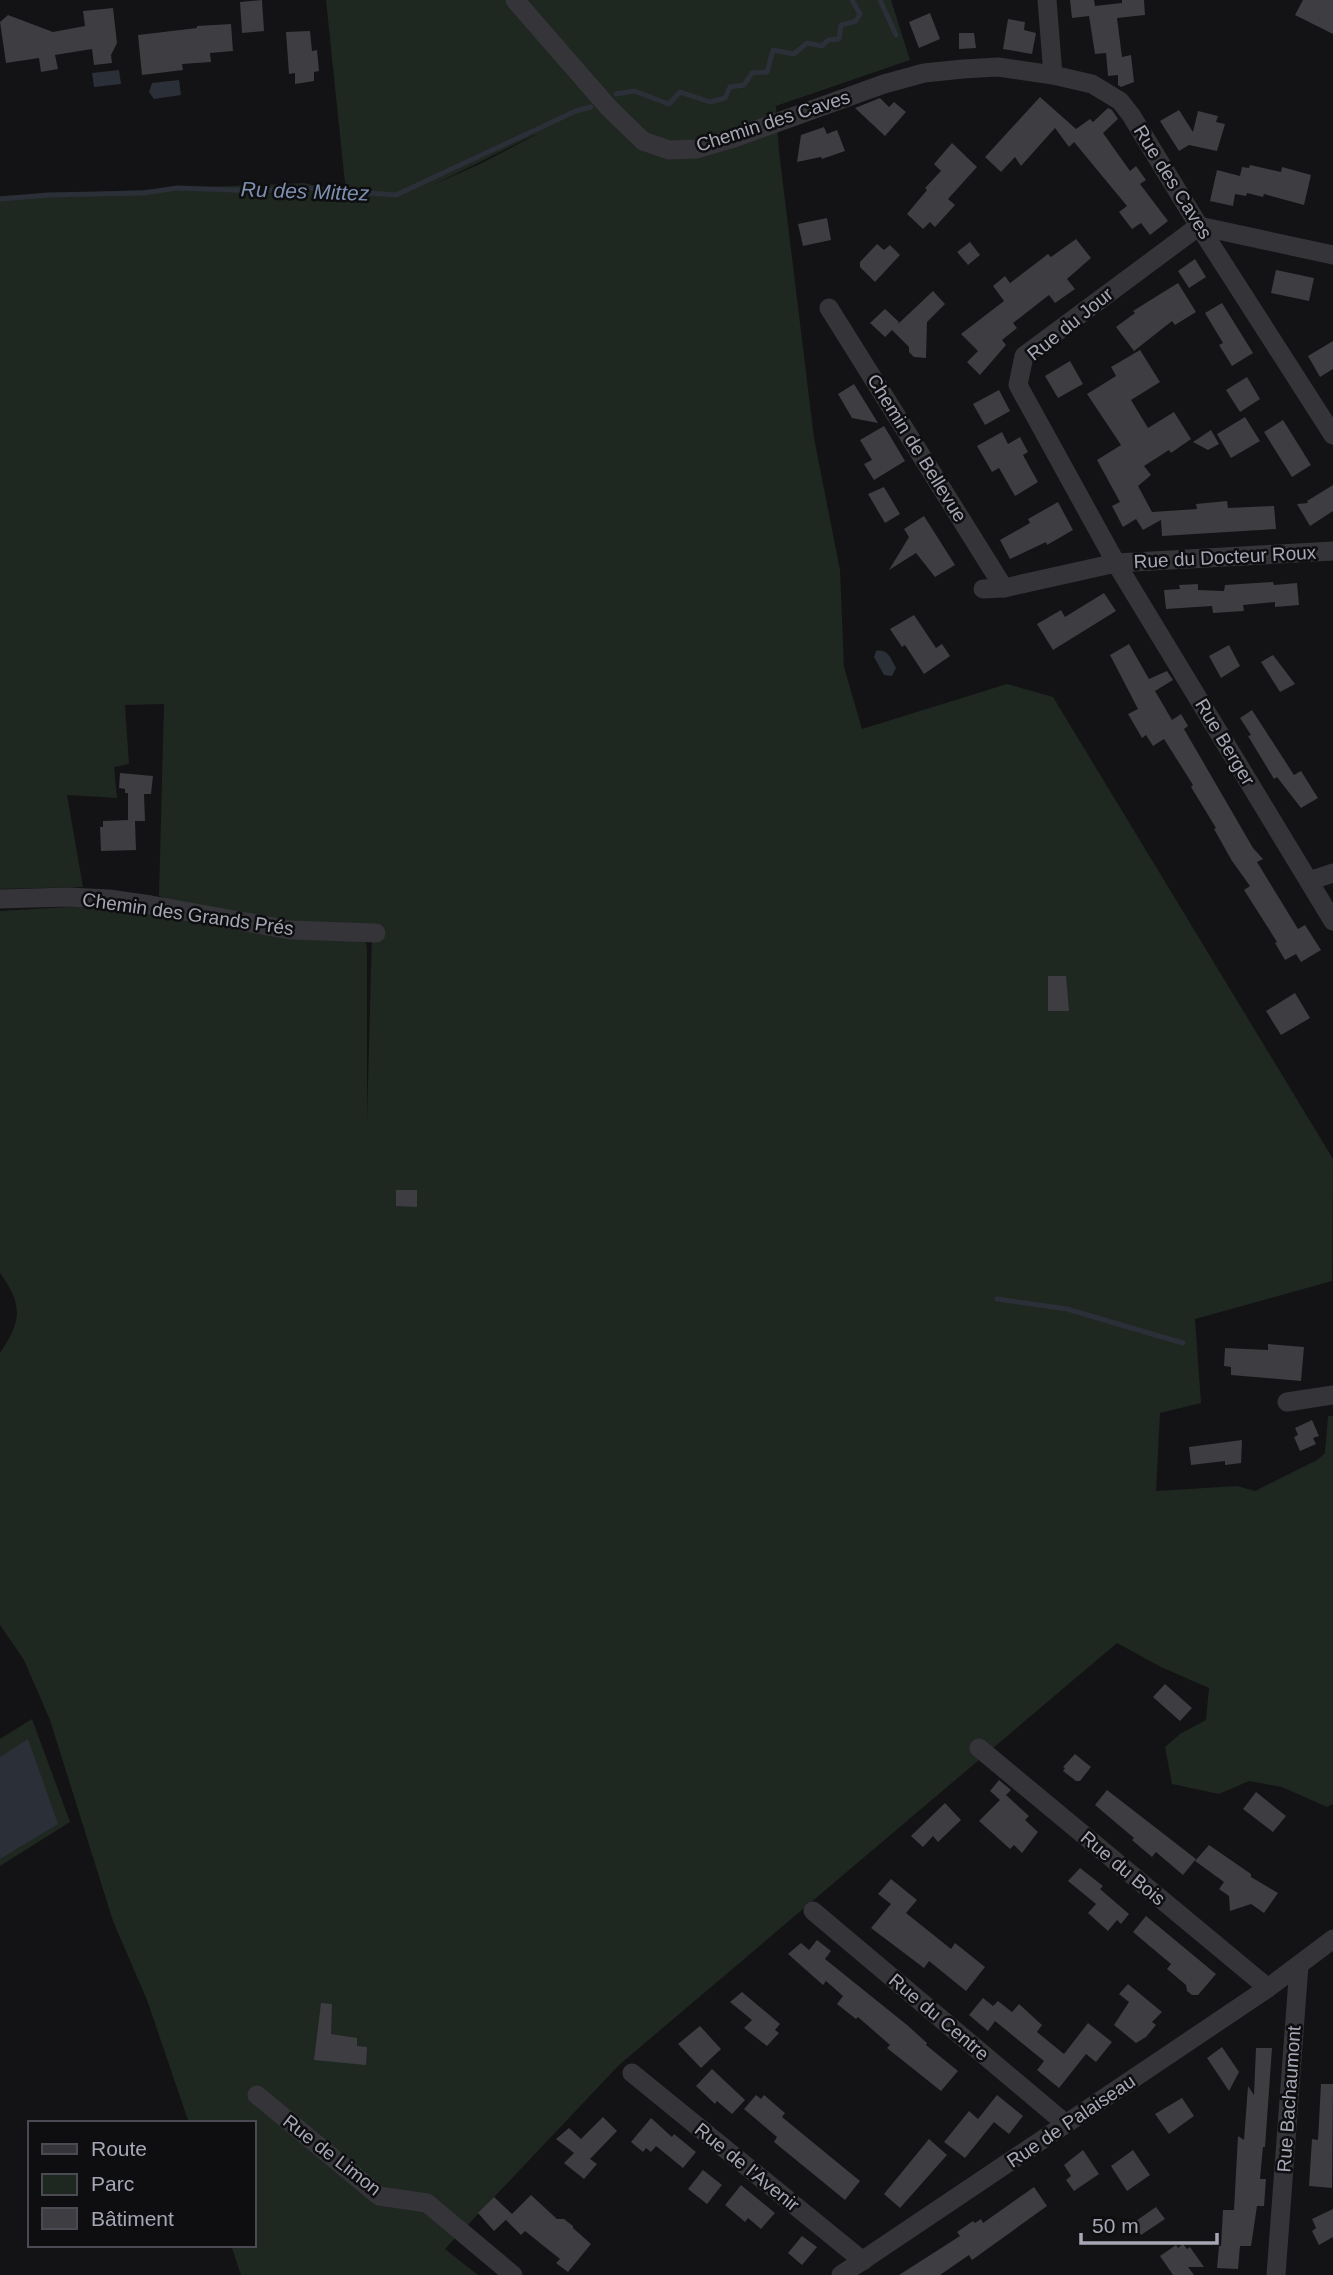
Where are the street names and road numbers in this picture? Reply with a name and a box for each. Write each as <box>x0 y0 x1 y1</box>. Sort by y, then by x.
street label: Chemin des Caves <box>693 86 853 156</box>
street label: Rue des Caves <box>1130 121 1216 243</box>
street label: Rue du Jour <box>1023 283 1117 365</box>
street label: Chemin de Bellevue <box>863 370 971 526</box>
street label: Rue du Docteur Roux <box>1133 542 1317 572</box>
street label: Rue Berger <box>1191 695 1259 790</box>
street label: Chemin des Grands Prés <box>81 889 295 939</box>
street label: Rue du Bois <box>1077 1827 1169 1909</box>
street label: Rue du Centre <box>885 1969 993 2065</box>
street label: Rue Bachaumont <box>1273 2024 1305 2173</box>
street label: Rue de Palaiseau <box>1003 2070 1139 2172</box>
street label: Rue de Limon <box>279 2110 385 2200</box>
street label: Rue de l'Avenir <box>691 2119 804 2216</box>

